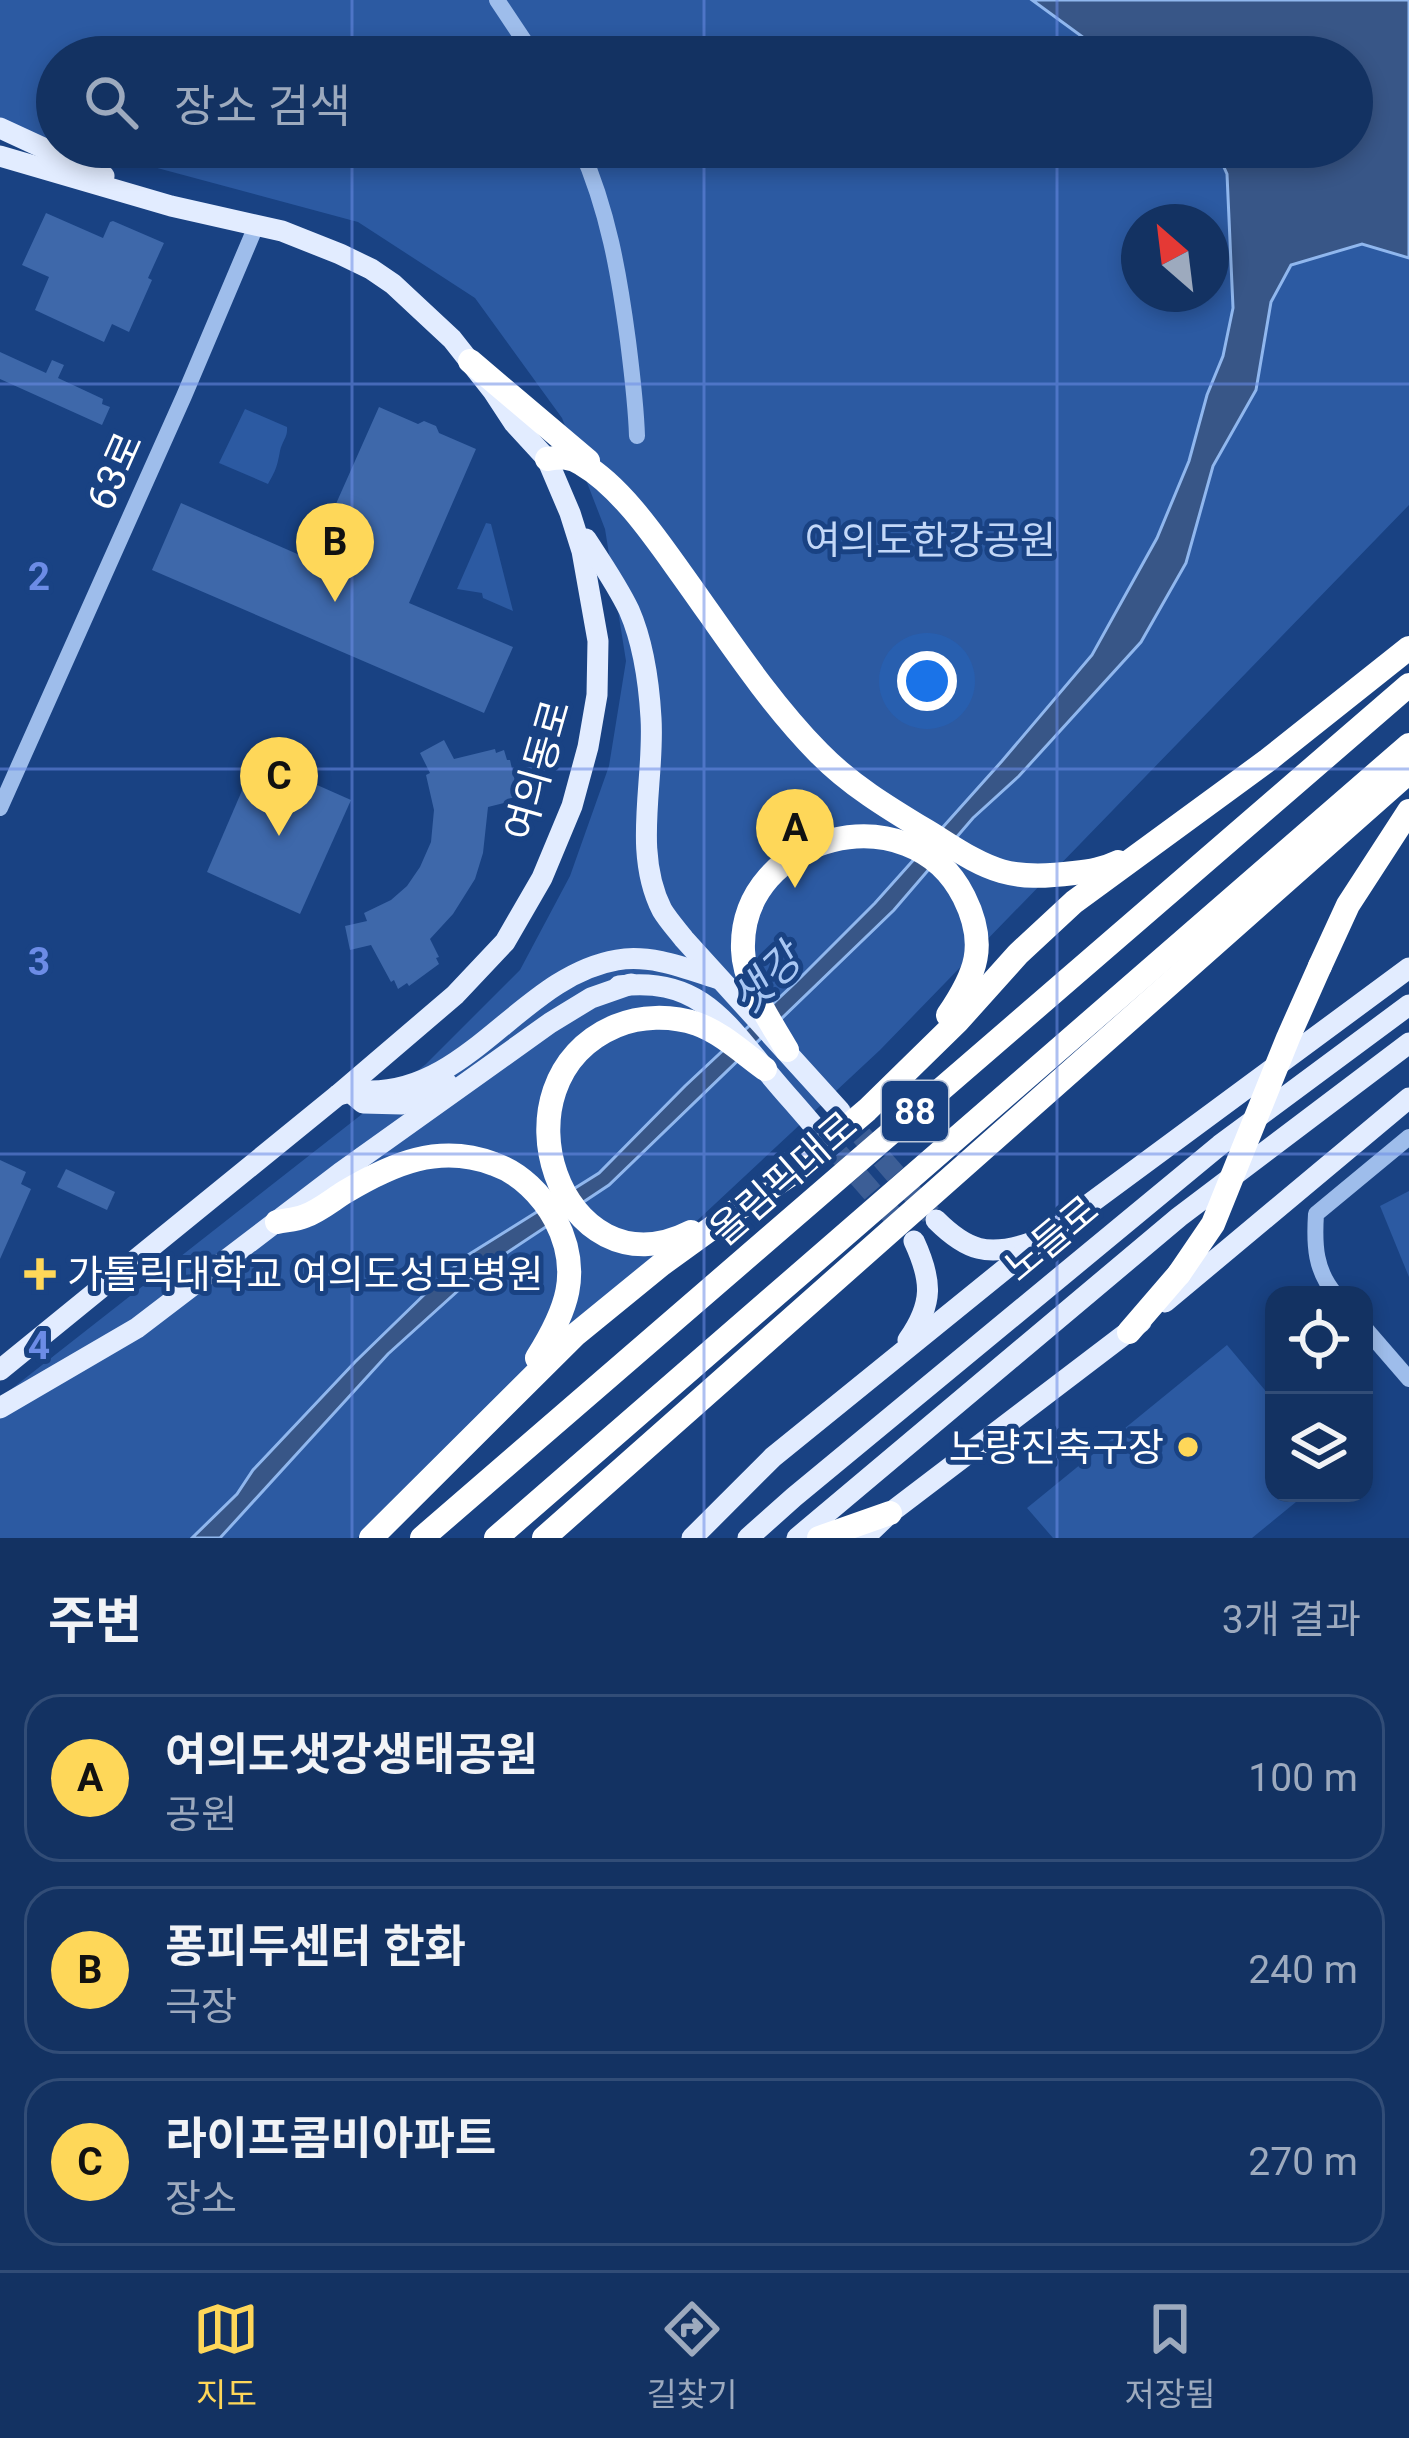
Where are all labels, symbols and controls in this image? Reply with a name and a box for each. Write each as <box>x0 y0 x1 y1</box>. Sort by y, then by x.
search box <box>36 36 1373 168</box>
icon: search <box>78 69 144 135</box>
text: 장소 검색 <box>174 80 351 133</box>
north arrow <box>1121 204 1229 312</box>
street label: 63로 <box>78 426 152 517</box>
pin: B <box>296 503 374 602</box>
park label: 여의도한강공원 <box>804 518 1056 564</box>
text: 2 <box>28 554 50 600</box>
your location <box>897 651 957 711</box>
street label: 여의동로 <box>496 695 580 846</box>
pin: C <box>240 737 318 836</box>
pin: A <box>756 789 834 888</box>
water label: 샛강 <box>722 931 815 1024</box>
text: 3 <box>28 939 50 985</box>
road number: 88 <box>882 1081 948 1141</box>
street label: 올림픽대로 <box>701 1103 866 1255</box>
street label: 노들로 <box>996 1187 1108 1291</box>
place label: 가톨릭대학교 여의도성모병원 <box>67 1252 543 1298</box>
marker: 가톨릭대학교 여의도성모병원 <box>24 1258 56 1290</box>
map controls <box>1265 1286 1373 1502</box>
button: locate <box>1265 1286 1373 1394</box>
text: 4 <box>28 1323 50 1369</box>
button: layers <box>1265 1394 1373 1502</box>
place label: 노량진축구장 <box>949 1425 1164 1471</box>
marker: 노량진축구장 <box>1175 1434 1201 1460</box>
text: 주변 <box>48 1591 142 1650</box>
text: 3개 결과 <box>1222 1597 1361 1643</box>
text: 여의도샛강생태공원 <box>165 1728 538 1781</box>
text: A <box>77 1755 103 1801</box>
text: 100 m <box>1248 1755 1358 1801</box>
text: 공원 <box>165 1792 237 1838</box>
text: 퐁피두센터 한화 <box>165 1920 466 1973</box>
text: B <box>78 1947 102 1993</box>
text: 240 m <box>1248 1947 1358 1993</box>
text: 극장 <box>165 1984 237 2030</box>
text: 라이프콤비아파트 <box>165 2112 496 2165</box>
text: C <box>77 2139 103 2185</box>
text: 270 m <box>1248 2139 1358 2185</box>
text: 장소 <box>165 2176 237 2222</box>
tab: 지도 <box>193 2296 259 2416</box>
tab: 길찾기 <box>646 2296 738 2416</box>
tab: 저장됨 <box>1124 2296 1216 2416</box>

